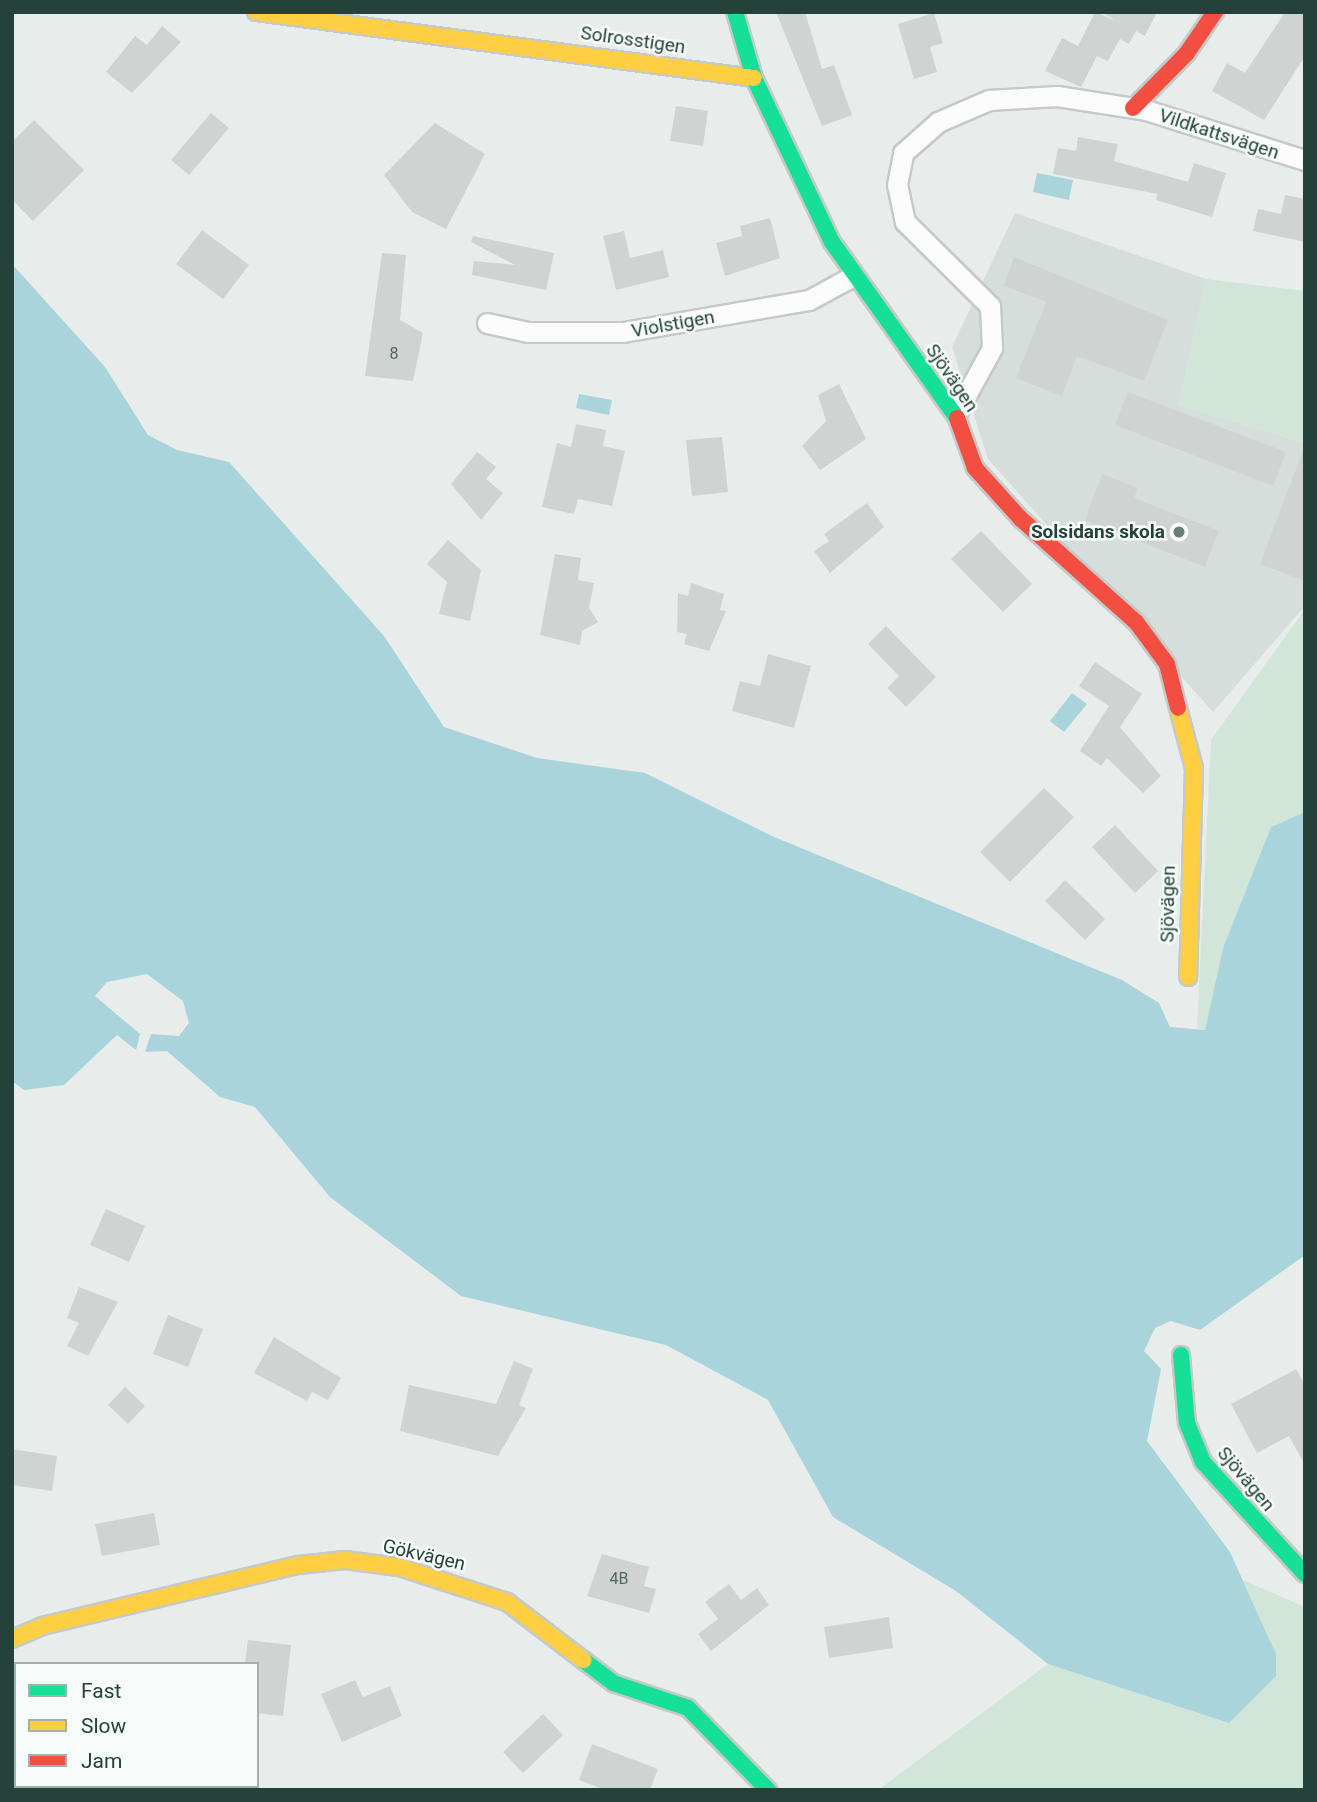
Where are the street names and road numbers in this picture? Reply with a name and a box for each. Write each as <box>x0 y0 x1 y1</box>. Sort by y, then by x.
street label: Solrosstigen <box>579 21 687 59</box>
street label: Vildkattsvägen <box>1156 104 1282 164</box>
street label: Violstigen <box>630 305 716 343</box>
street label: Sjövägen <box>921 340 983 416</box>
street label: Sjövägen <box>1156 865 1180 943</box>
street label: Sjövägen <box>1212 1442 1280 1516</box>
street label: Gökvägen <box>380 1534 468 1576</box>

